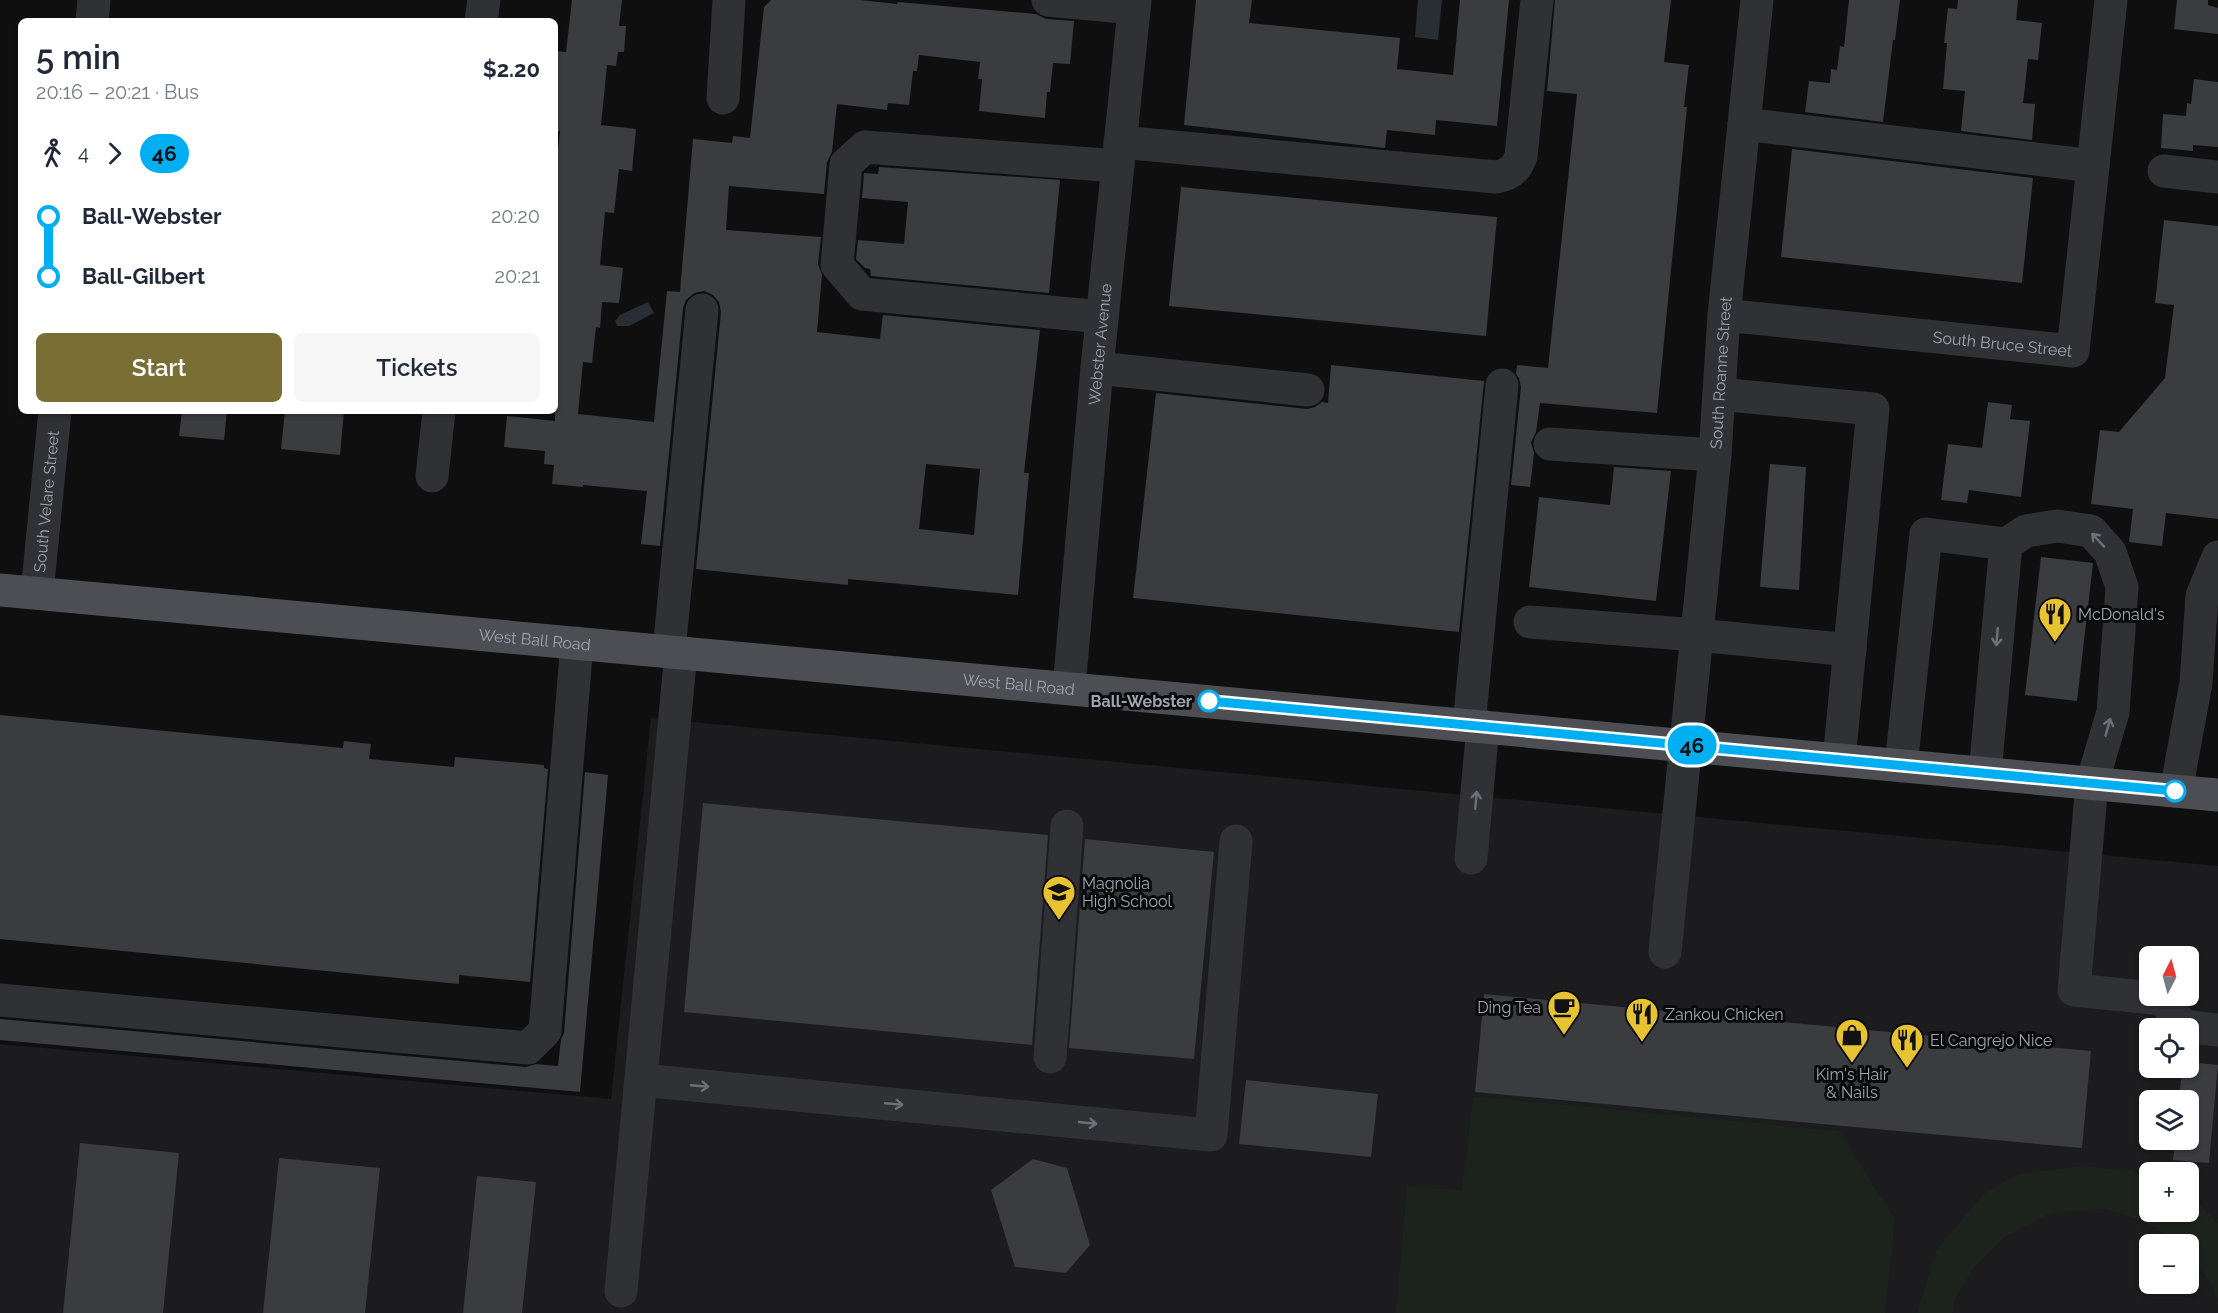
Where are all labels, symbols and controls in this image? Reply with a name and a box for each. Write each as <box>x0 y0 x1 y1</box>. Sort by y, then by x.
text: 5 min <box>36 38 121 77</box>
text: $2.20 <box>483 56 540 82</box>
text: 20:16 – 20:21 · Bus <box>36 80 199 104</box>
icon: walk <box>36 137 69 170</box>
icon: forward <box>98 137 131 170</box>
text: 4 <box>78 141 89 165</box>
text: 46 <box>152 141 177 166</box>
text: Ball-Webster <box>82 203 221 229</box>
text: 20:20 <box>491 204 540 228</box>
text: Ball-Gilbert <box>82 263 205 289</box>
text: 20:21 <box>495 264 540 288</box>
street label: Webster Avenue <box>1084 283 1115 406</box>
street label: South Roanne Street <box>1706 295 1735 449</box>
street label: South Bruce Street <box>1932 327 2074 360</box>
button: Start <box>36 333 282 402</box>
button: Tickets <box>294 333 540 402</box>
street label: South Velare Street <box>30 429 63 573</box>
one-way arrow <box>2091 532 2106 547</box>
restaurant icon: McDonald's <box>2037 596 2073 643</box>
place label: McDonald's <box>2078 605 2165 624</box>
street label: West Ball Road <box>478 625 592 654</box>
one-way arrow <box>1991 627 2002 647</box>
street label: West Ball Road <box>962 670 1076 699</box>
marker: Ball-Webster <box>1198 690 1220 712</box>
place label: Ball-Webster <box>1091 692 1192 711</box>
one-way arrow <box>2103 718 2115 737</box>
line badge: 46 <box>1665 726 1719 764</box>
text: 46 <box>1680 733 1704 758</box>
unlabelled marker <box>2164 780 2186 802</box>
one-way arrow <box>1471 791 1482 810</box>
school or university icon: Magnolia High School <box>1041 874 1077 921</box>
place label: Magnolia High School <box>1082 874 1172 911</box>
north arrow <box>2139 946 2199 1006</box>
map controls <box>2139 946 2199 1294</box>
cafe icon: Ding Tea <box>1546 989 1582 1036</box>
restaurant icon: Zankou Chicken <box>1624 996 1660 1043</box>
place label: Ding Tea <box>1477 998 1541 1017</box>
place label: Zankou Chicken <box>1665 1005 1784 1024</box>
shop icon: Kim's Hair & Nails <box>1834 1017 1870 1064</box>
button: locate <box>2139 1018 2199 1078</box>
restaurant icon: El Cangrejo Nice <box>1889 1022 1925 1069</box>
place label: El Cangrejo Nice <box>1930 1031 2053 1050</box>
place label: Kim's Hair & Nails <box>1816 1065 1889 1102</box>
one-way arrow <box>689 1081 709 1092</box>
button: layers <box>2139 1090 2199 1150</box>
one-way arrow <box>883 1099 903 1110</box>
one-way arrow <box>1077 1118 1097 1129</box>
button: + <box>2139 1162 2199 1222</box>
button: − <box>2139 1234 2199 1294</box>

